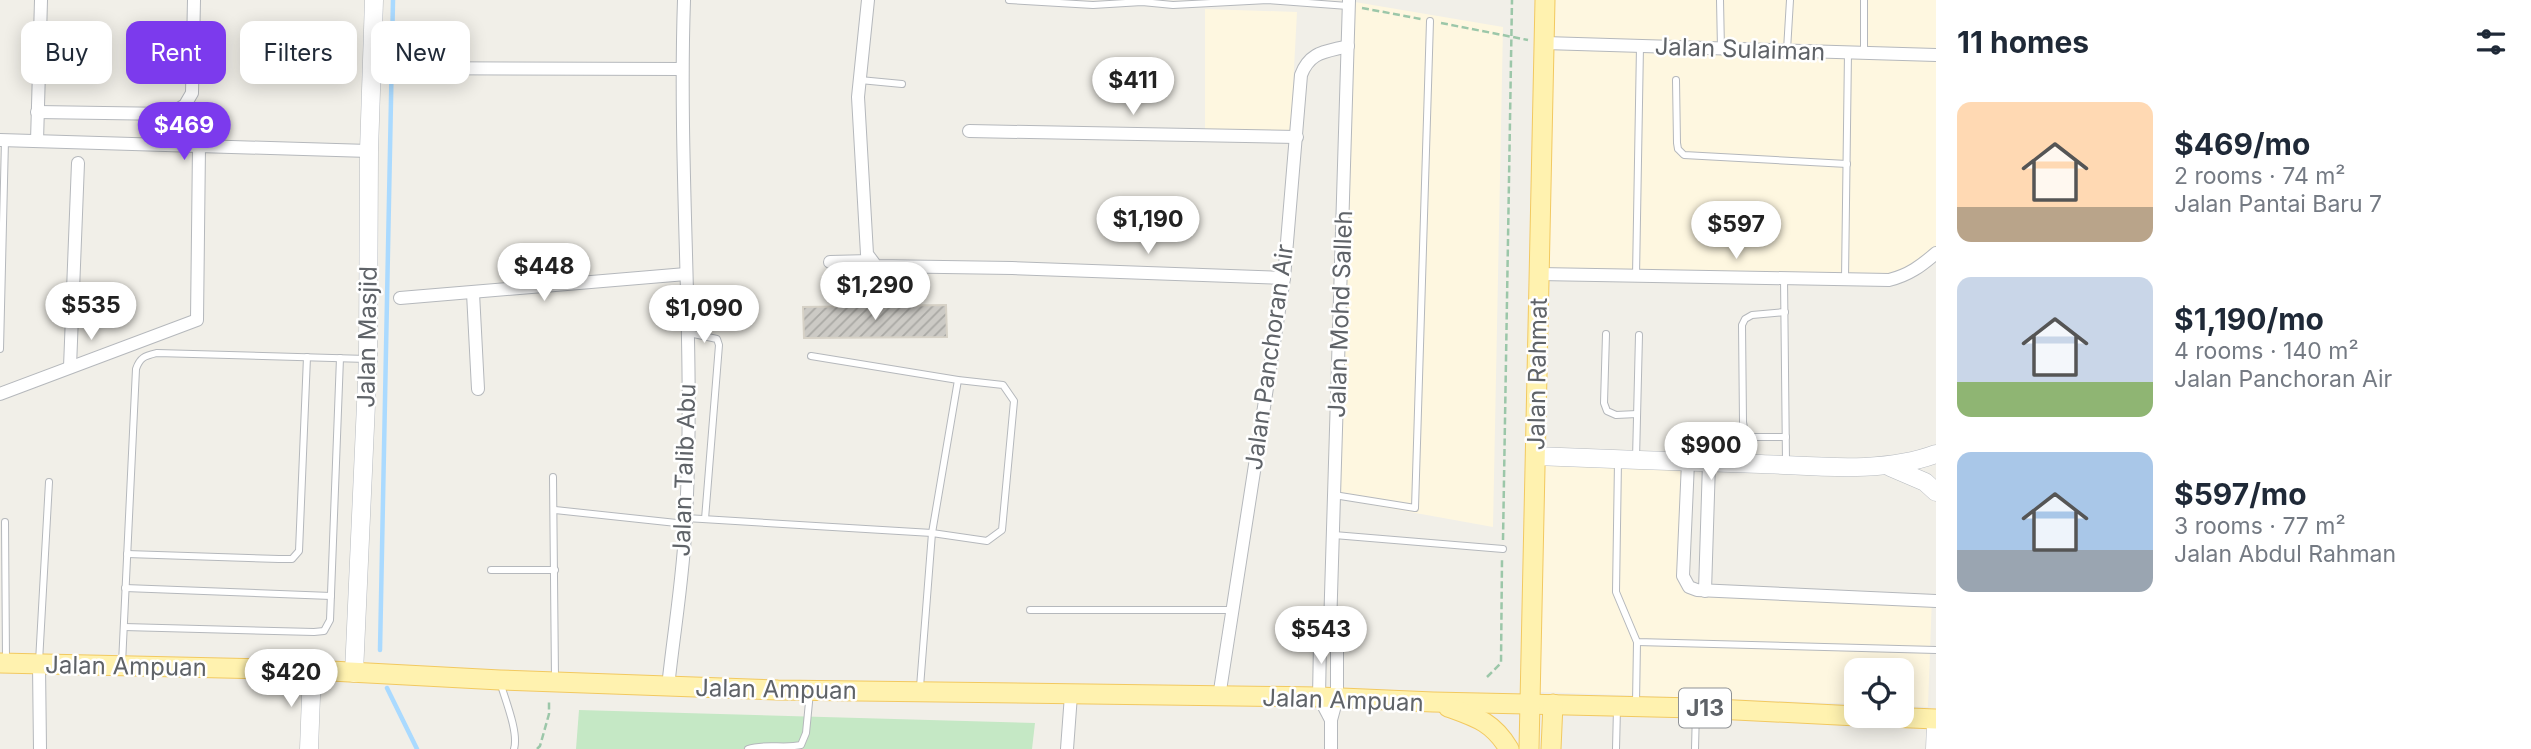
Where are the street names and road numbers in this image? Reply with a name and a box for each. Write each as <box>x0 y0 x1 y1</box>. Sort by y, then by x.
street label: Jalan Sulaiman <box>1654 32 1826 66</box>
street label: Jalan Mohd Salleh <box>1322 210 1358 418</box>
street label: Jalan Panchoran Air <box>1239 242 1299 472</box>
street label: Jalan Masjid <box>351 266 383 408</box>
street label: Jalan Rahmat <box>1521 297 1553 451</box>
street label: Jalan Talib Abu <box>666 383 702 557</box>
street label: Jalan Ampuan <box>45 650 207 682</box>
street label: Jalan Ampuan <box>695 673 857 705</box>
street label: Jalan Ampuan <box>1262 683 1424 717</box>
road number: J13 <box>1679 688 1731 728</box>

